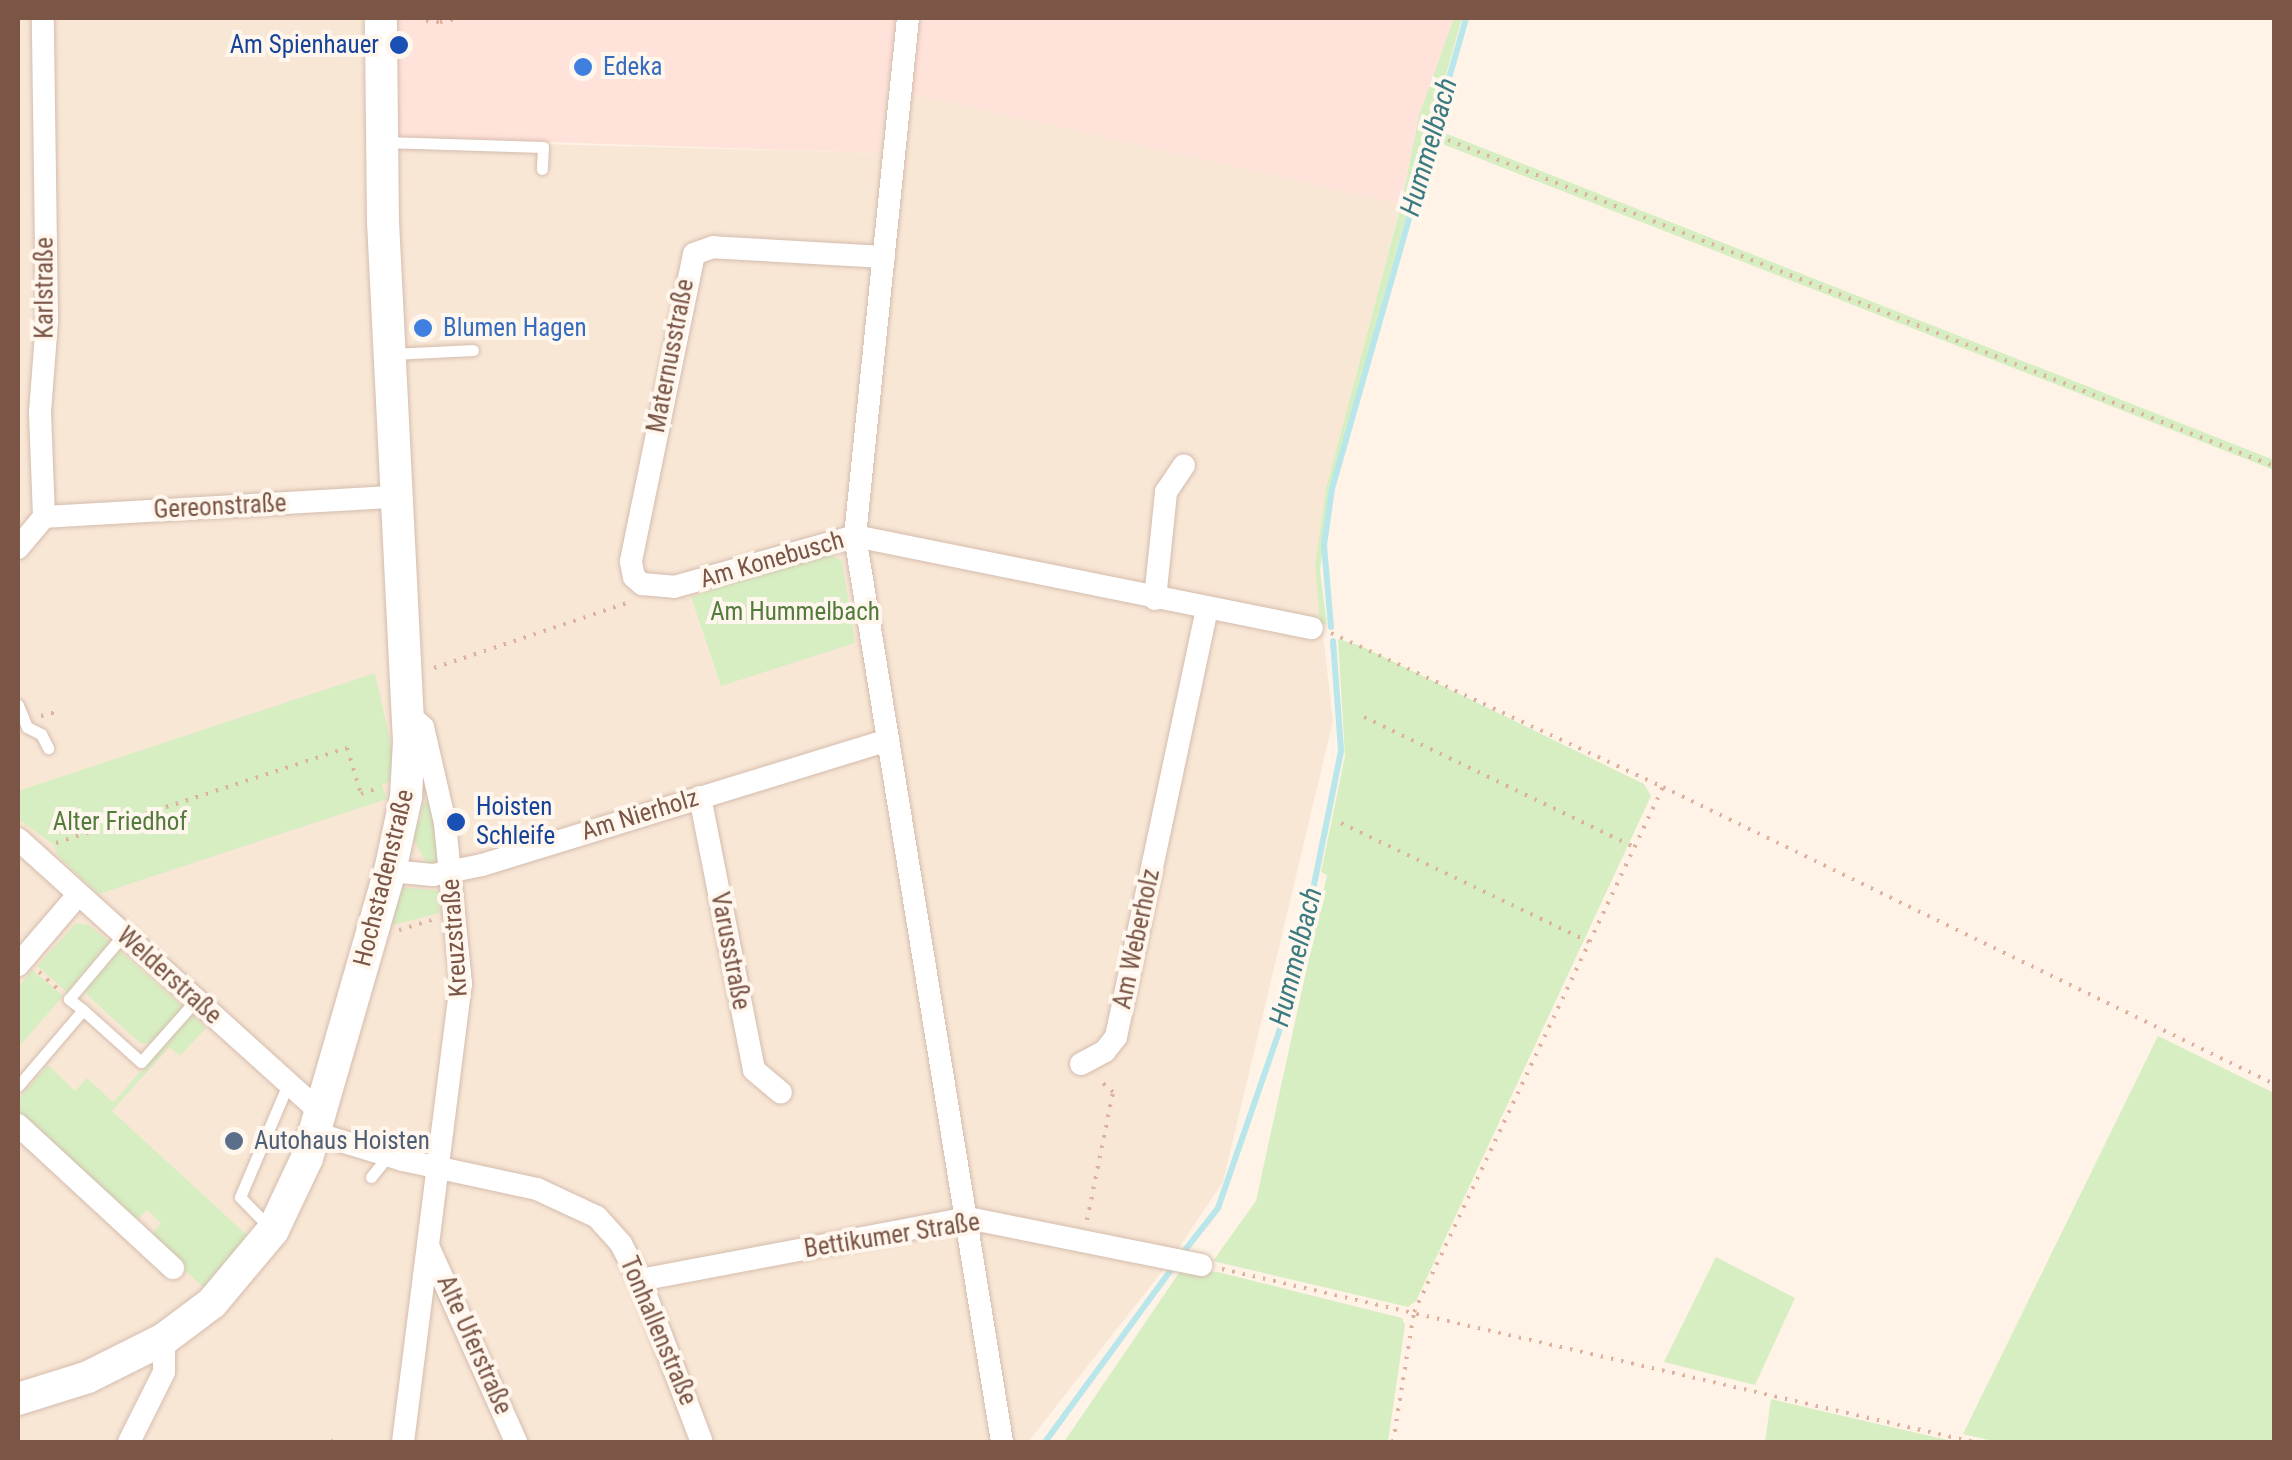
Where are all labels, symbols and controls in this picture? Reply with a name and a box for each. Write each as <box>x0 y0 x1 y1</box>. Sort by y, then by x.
place label: Am Spienhauer <box>230 30 379 60</box>
marker: Am Spienhauer <box>388 34 410 56</box>
place label: Edeka <box>603 52 663 82</box>
marker: Edeka <box>572 56 594 78</box>
water label: Hummelbach <box>1393 74 1465 220</box>
street label: Karlstraße <box>30 237 60 339</box>
street label: Maternusstraße <box>641 277 701 435</box>
place label: Blumen Hagen <box>443 313 586 343</box>
marker: Blumen Hagen <box>412 317 434 339</box>
street label: Gereonstraße <box>153 489 287 525</box>
street label: Am Konebusch <box>697 525 847 595</box>
park label: Am Hummelbach <box>710 597 880 627</box>
street label: Am Nierholz <box>578 783 702 847</box>
street label: Hochstadenstraße <box>348 786 420 970</box>
place label: Hoisten Schleife <box>476 793 555 852</box>
park label: Alter Friedhof <box>53 807 187 837</box>
marker: Hoisten Schleife <box>445 811 467 833</box>
street label: Am Weberholz <box>1108 866 1166 1012</box>
street label: Kreuzstraße <box>436 878 474 998</box>
water label: Hummelbach <box>1263 884 1329 1030</box>
street label: Varusstraße <box>704 890 756 1012</box>
street label: Welderstraße <box>110 921 228 1031</box>
place label: Autohaus Hoisten <box>254 1126 430 1156</box>
marker: Autohaus Hoisten <box>223 1130 245 1152</box>
street label: Bettikumer Straße <box>802 1207 982 1265</box>
street label: Tonhallenstraße <box>613 1252 703 1410</box>
street label: Alte Uferstraße <box>430 1271 518 1419</box>

